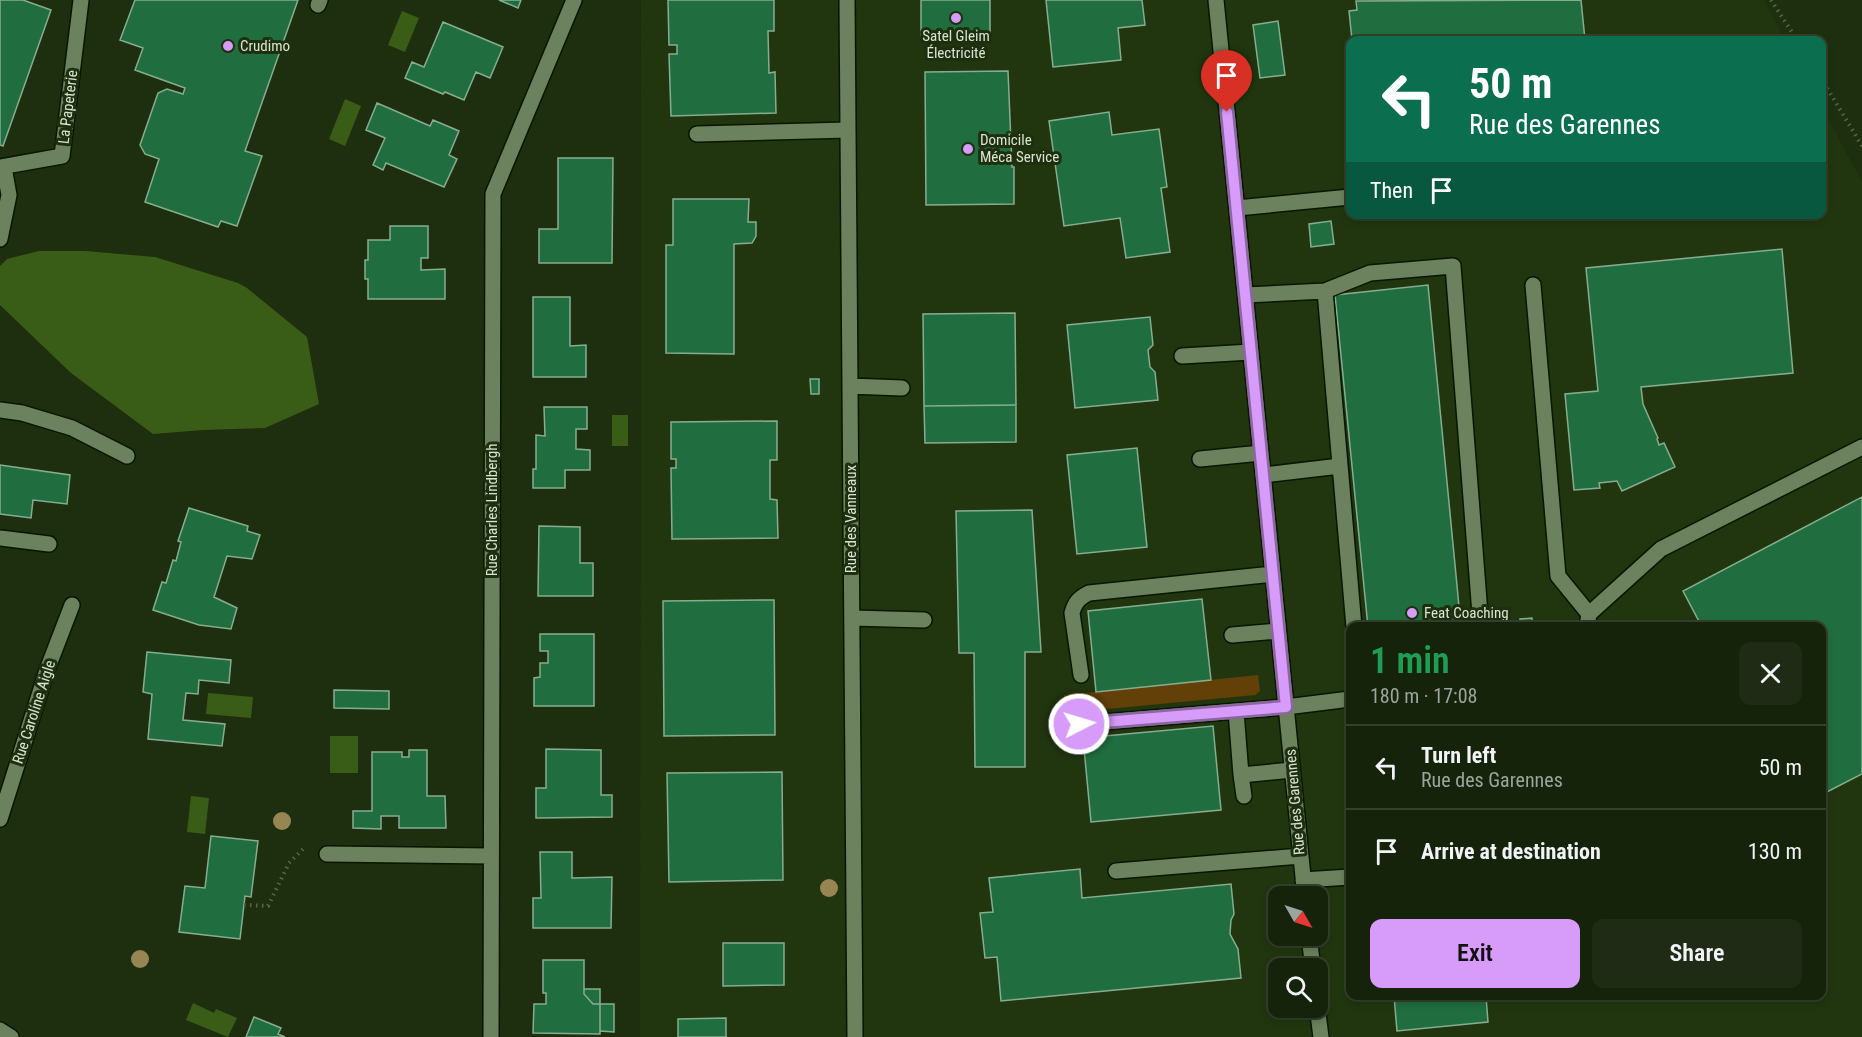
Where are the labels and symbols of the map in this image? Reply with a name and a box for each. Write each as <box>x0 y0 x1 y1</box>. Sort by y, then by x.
marker: Satel Gleim Électricité <box>949 11 963 25</box>
place label: Satel Gleim Électricité <box>922 27 990 62</box>
place label: Crudimo <box>240 37 290 55</box>
marker: Crudimo <box>221 39 235 53</box>
pin <box>1201 50 1252 112</box>
street label: La Papeterie <box>55 69 81 145</box>
place label: Domicile Méca Service <box>980 131 1059 166</box>
marker: Domicile Méca Service <box>961 142 975 156</box>
street label: Rue Charles Lindbergh <box>483 444 501 576</box>
street label: Rue des Vanneaux <box>842 464 860 573</box>
place label: Feat Coaching <box>1424 604 1509 622</box>
marker: Feat Coaching <box>1405 606 1419 620</box>
street label: Rue Caroline Aigle <box>9 658 59 766</box>
position arrow <box>1047 692 1111 756</box>
street label: Rue des Garennes <box>1281 748 1309 856</box>
north arrow <box>1268 886 1328 946</box>

